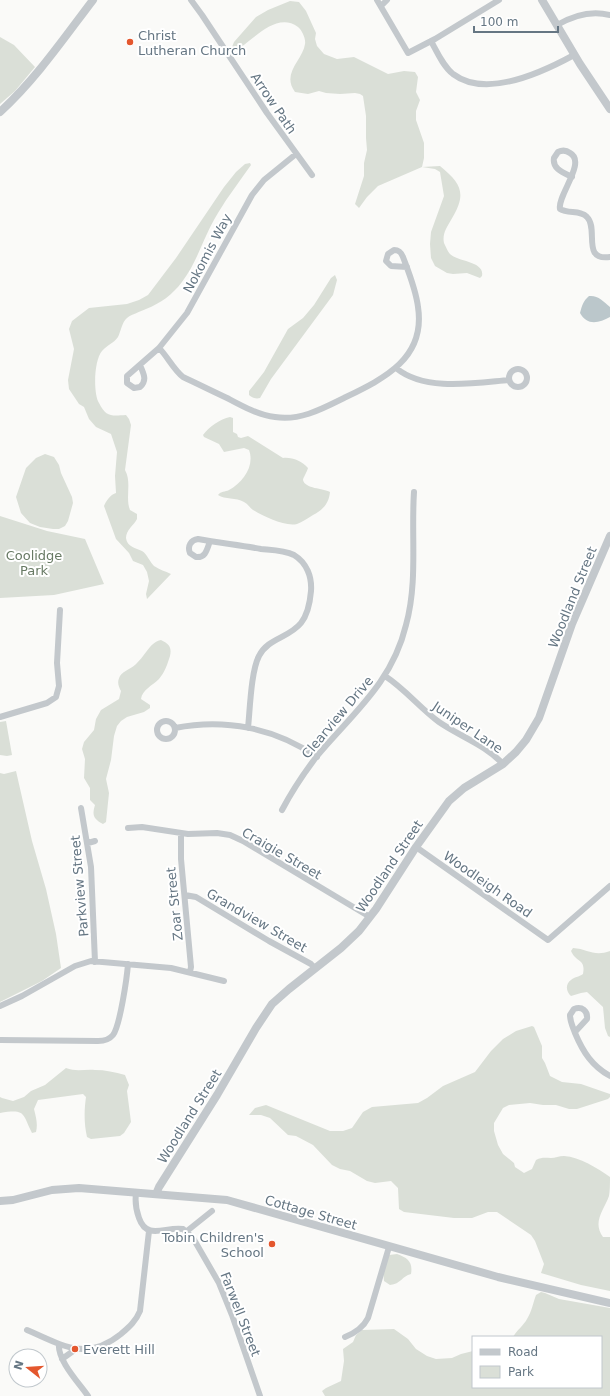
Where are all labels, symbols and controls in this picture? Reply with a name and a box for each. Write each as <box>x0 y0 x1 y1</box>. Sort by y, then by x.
scale bar <box>474 8 558 34</box>
text: 100 m <box>480 15 518 29</box>
place label: Christ Lutheran Church <box>138 28 246 58</box>
marker: Christ Lutheran Church <box>125 37 135 47</box>
street label: Arrow Path <box>248 70 299 137</box>
street label: Nokomis Way <box>180 211 235 295</box>
street label: Woodland Street <box>545 544 600 650</box>
park label: Coolidge Park <box>6 548 62 578</box>
street label: Clearview Drive <box>299 673 376 761</box>
street label: Juniper Lane <box>429 698 506 756</box>
street label: Woodland Street <box>353 817 426 915</box>
street label: Craigie Street <box>239 825 324 882</box>
street label: Parkview Street <box>68 835 91 937</box>
street label: Woodleigh Road <box>441 848 535 921</box>
street label: Zoar Street <box>163 866 186 941</box>
street label: Grandview Street <box>204 886 310 955</box>
street label: Woodland Street <box>154 1067 224 1166</box>
street label: Cottage Street <box>263 1192 359 1233</box>
place label: Tobin Children's School <box>161 1230 264 1260</box>
marker: Tobin Children's School <box>267 1239 277 1249</box>
street label: Farwell Street <box>218 1270 263 1358</box>
legend <box>472 1336 602 1388</box>
place label: Everett Hill <box>83 1342 155 1357</box>
marker: Everett Hill <box>70 1344 80 1354</box>
text: Road <box>508 1345 538 1359</box>
north arrow <box>8 1348 48 1388</box>
text: N <box>11 1359 26 1372</box>
text: Park <box>508 1365 534 1379</box>

